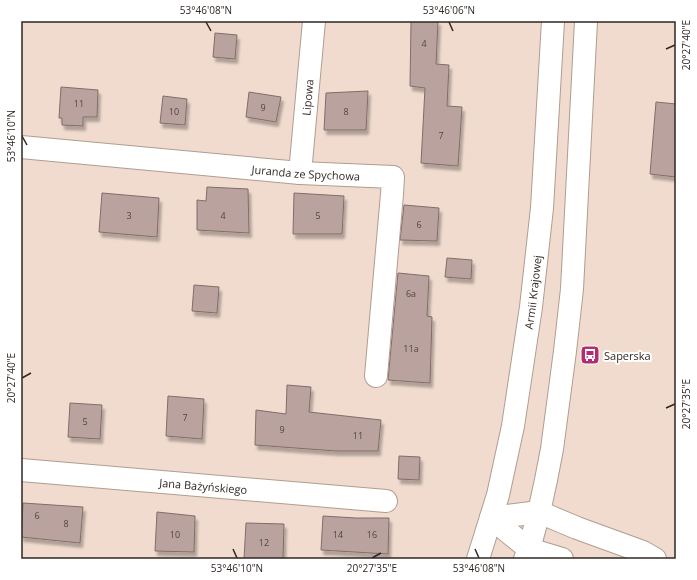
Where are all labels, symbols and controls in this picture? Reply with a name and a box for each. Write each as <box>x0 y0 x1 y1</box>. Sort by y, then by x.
text: 53°46'08"N <box>180 3 232 17</box>
text: 53°46'06"N <box>423 3 475 17</box>
text: 20°27'40"E <box>679 20 693 70</box>
house number: 4 <box>421 37 427 50</box>
street label: Lipowa <box>298 78 316 116</box>
house number: 11 <box>74 97 84 110</box>
house number: 9 <box>260 101 266 114</box>
house number: 10 <box>169 105 179 118</box>
house number: 8 <box>343 105 349 118</box>
text: 53°46'10"N <box>4 110 18 162</box>
house number: 7 <box>438 129 444 142</box>
street label: Juranda ze Spychowa <box>250 161 360 183</box>
house number: 3 <box>126 209 132 222</box>
house number: 4 <box>220 209 226 222</box>
house number: 5 <box>315 209 321 222</box>
house number: 6 <box>416 218 422 231</box>
street label: Armii Krajowej <box>520 254 544 330</box>
house number: 6a <box>406 287 416 300</box>
house number: 11a <box>403 342 419 355</box>
bus stop icon: Saperska <box>579 344 601 366</box>
place label: Saperska <box>604 348 651 363</box>
text: 20°27'40"E <box>4 353 18 403</box>
text: 20°27'35"E <box>679 379 693 429</box>
house number: 7 <box>182 411 188 424</box>
house number: 5 <box>82 415 88 428</box>
house number: 9 <box>279 423 285 436</box>
house number: 11 <box>353 429 363 442</box>
street label: Jana Bażyńskiego <box>158 474 248 497</box>
house number: 6 <box>34 509 40 522</box>
house number: 8 <box>63 517 69 530</box>
house number: 10 <box>170 528 180 541</box>
house number: 14 <box>333 528 343 541</box>
house number: 16 <box>367 528 377 541</box>
house number: 12 <box>259 536 269 549</box>
text: 53°46'10"N <box>211 561 263 575</box>
text: 20°27'35"E <box>347 561 397 575</box>
text: 53°46'08"N <box>453 561 505 575</box>

